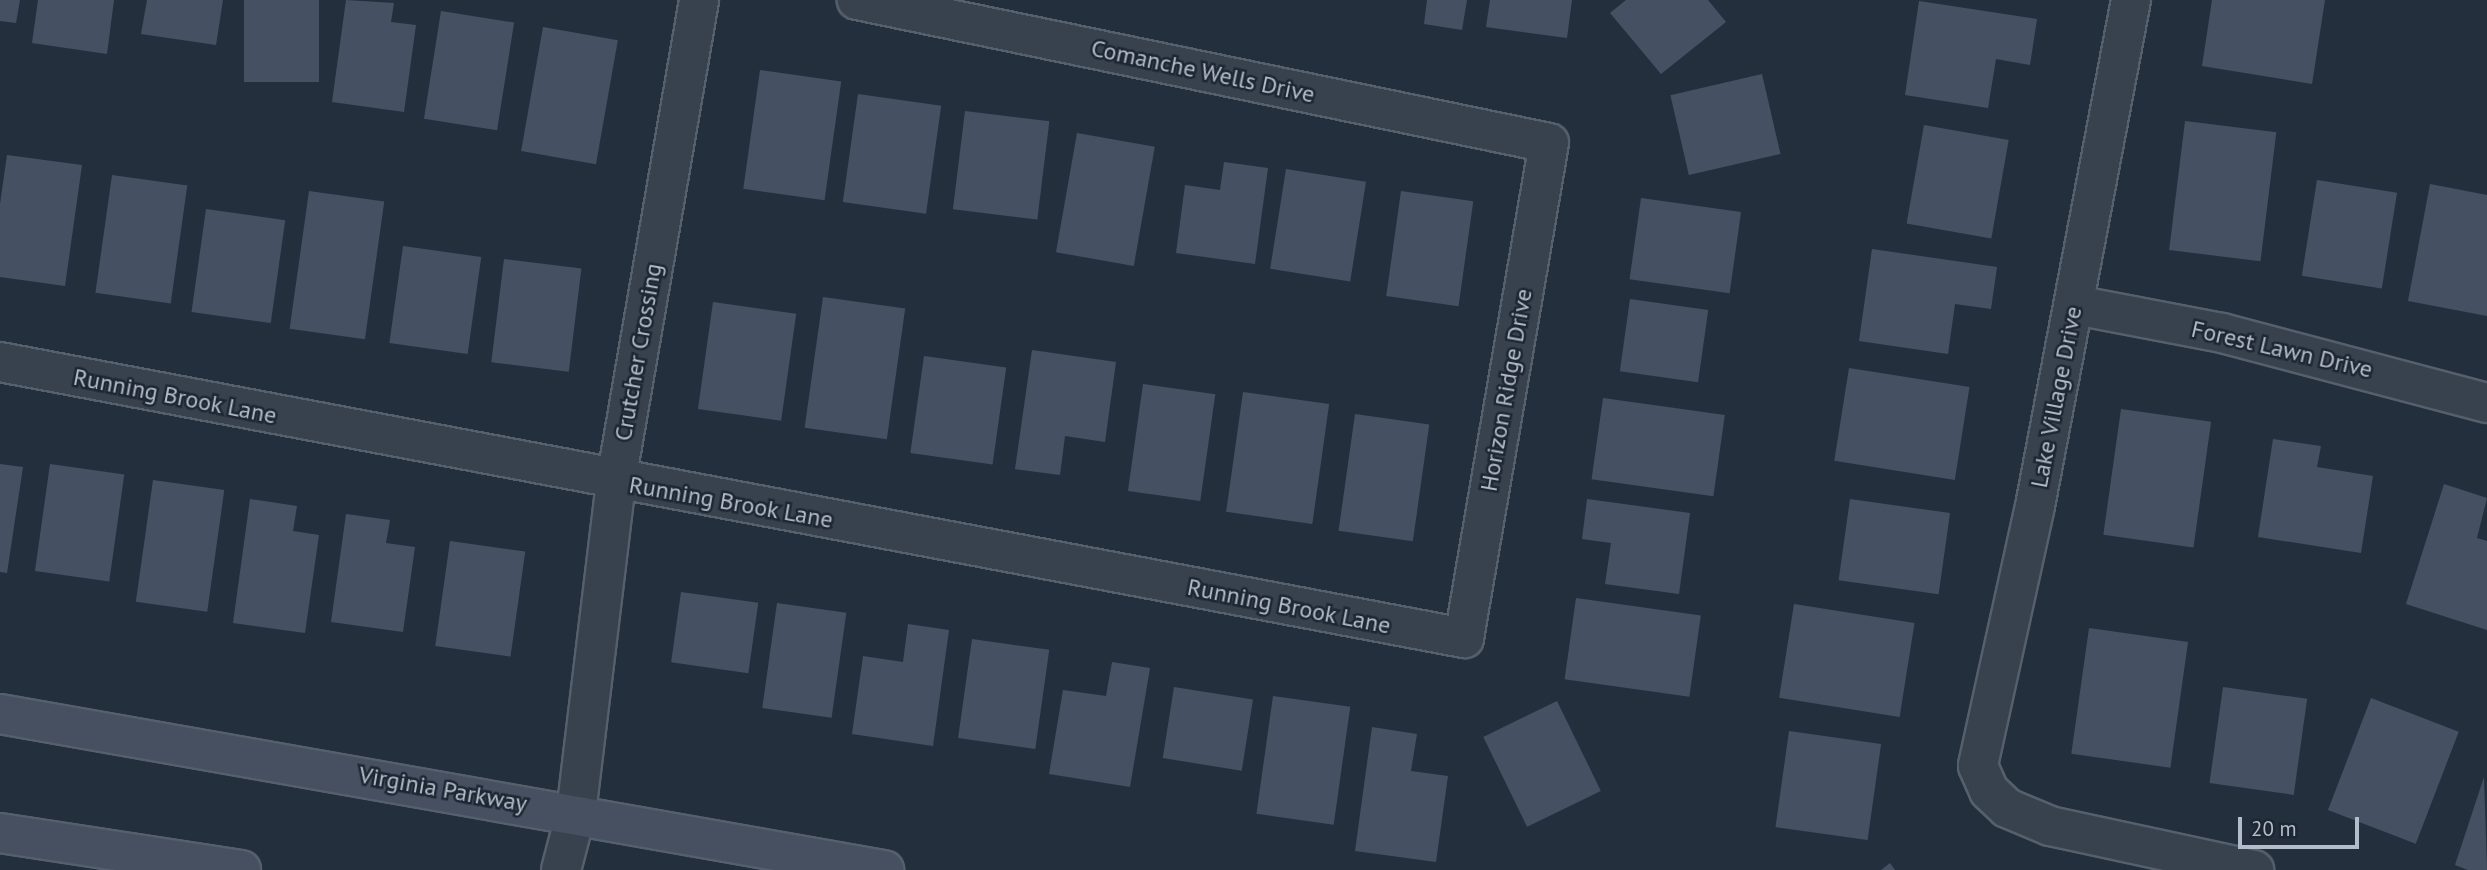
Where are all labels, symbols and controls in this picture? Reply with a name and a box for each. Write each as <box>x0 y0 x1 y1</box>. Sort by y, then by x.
street label: Comanche Wells Drive <box>1088 33 1318 109</box>
street label: Crutcher Crossing <box>608 261 668 443</box>
street label: Horizon Ridge Drive <box>1474 286 1538 494</box>
street label: Lake Village Drive <box>2024 304 2088 490</box>
street label: Forest Lawn Drive <box>2189 314 2375 384</box>
street label: Running Brook Lane <box>71 362 279 430</box>
street label: Running Brook Lane <box>627 470 835 534</box>
street label: Running Brook Lane <box>1185 572 1393 640</box>
street label: Virginia Parkway <box>357 760 529 818</box>
scale bar <box>2242 804 2363 848</box>
text: 20 m <box>2251 815 2297 842</box>

